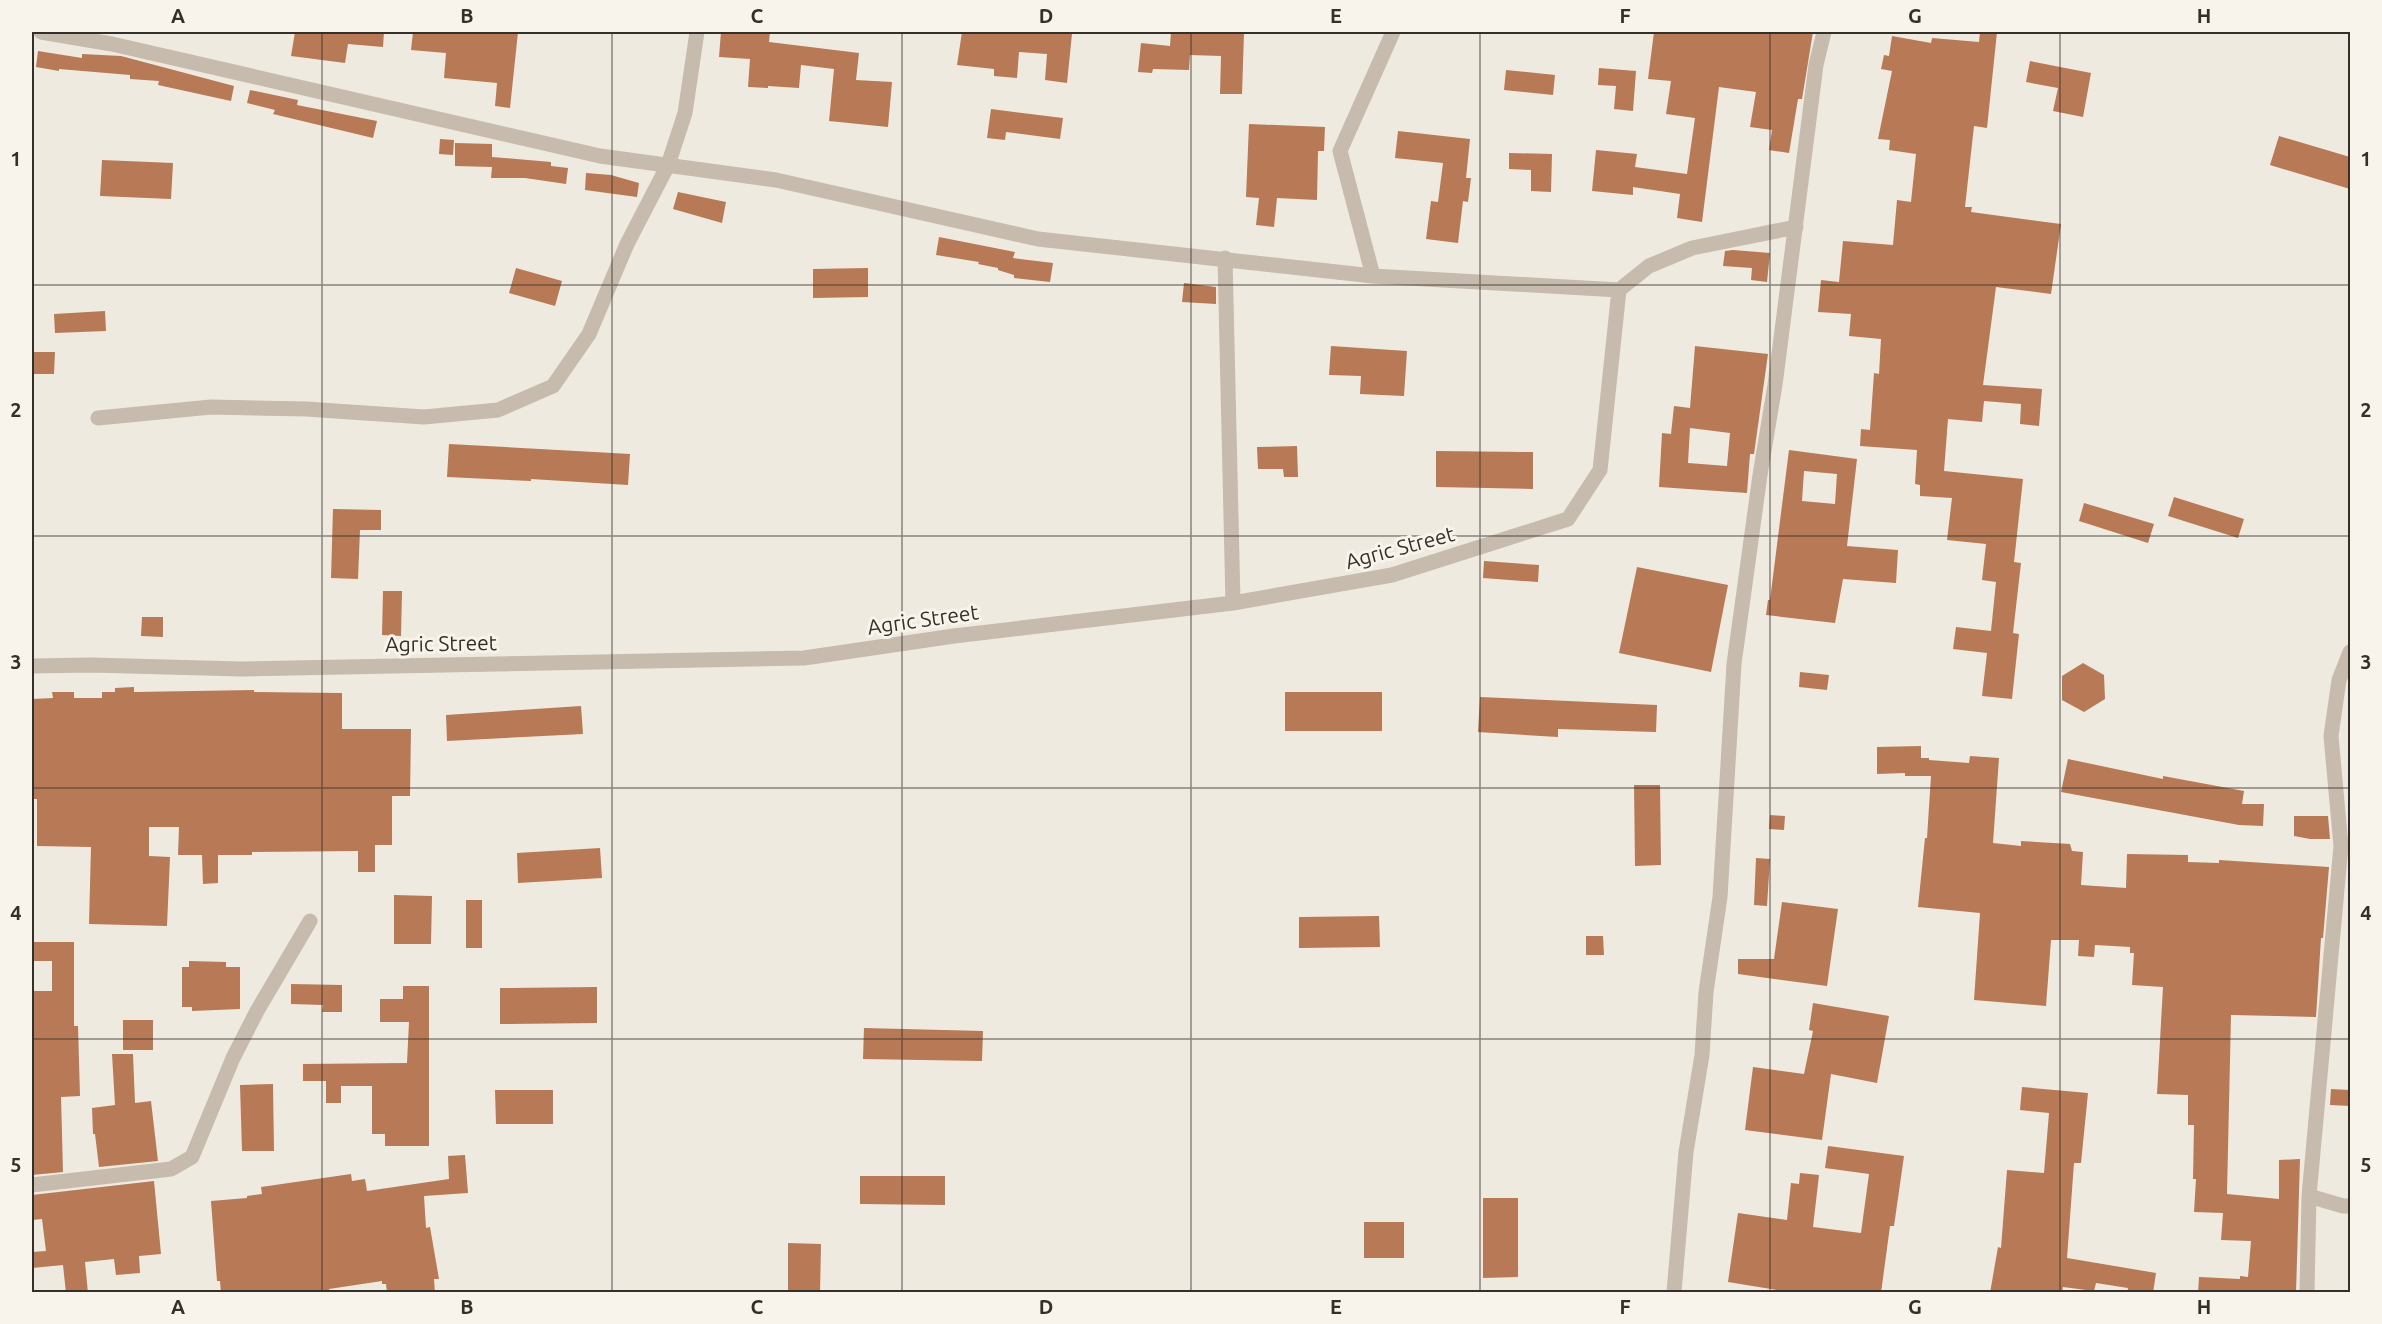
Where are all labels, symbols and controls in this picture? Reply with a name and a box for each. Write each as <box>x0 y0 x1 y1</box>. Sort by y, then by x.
text: A <box>171 4 185 27</box>
text: B <box>460 4 474 27</box>
text: C <box>751 4 764 27</box>
text: D <box>1039 4 1053 27</box>
text: E <box>1330 4 1342 27</box>
text: F <box>1619 4 1631 27</box>
text: G <box>1908 4 1922 27</box>
text: H <box>2197 4 2211 27</box>
text: 1 <box>10 147 22 170</box>
text: 1 <box>2360 147 2372 170</box>
text: 2 <box>10 398 22 421</box>
text: 2 <box>2360 398 2372 421</box>
street label: Agric Street <box>1343 521 1457 573</box>
street label: Agric Street <box>866 599 980 639</box>
street label: Agric Street <box>385 630 497 656</box>
text: 3 <box>10 650 22 673</box>
text: 3 <box>2360 650 2372 673</box>
text: 4 <box>10 901 22 924</box>
text: 4 <box>2360 901 2372 924</box>
text: 5 <box>10 1153 22 1176</box>
text: 5 <box>2360 1153 2372 1176</box>
text: A <box>171 1295 185 1318</box>
text: B <box>460 1295 474 1318</box>
text: C <box>751 1295 764 1318</box>
text: D <box>1039 1295 1053 1318</box>
text: E <box>1330 1295 1342 1318</box>
text: F <box>1619 1295 1631 1318</box>
text: G <box>1908 1295 1922 1318</box>
text: H <box>2197 1295 2211 1318</box>

